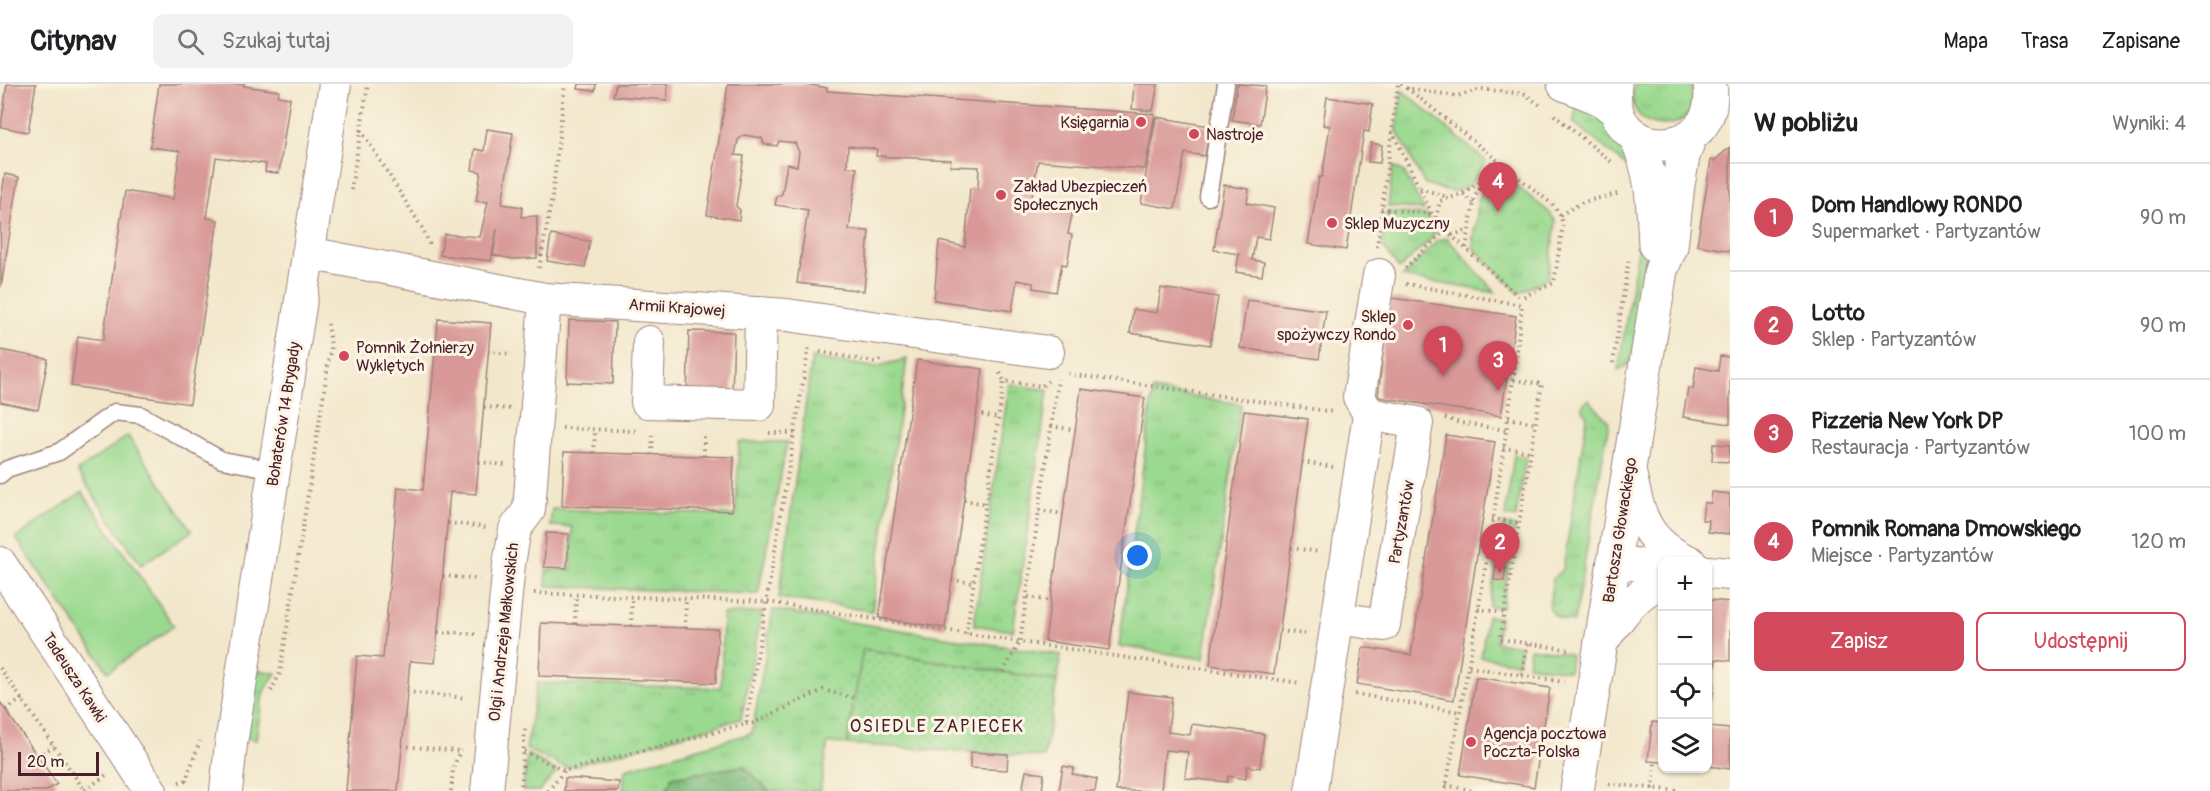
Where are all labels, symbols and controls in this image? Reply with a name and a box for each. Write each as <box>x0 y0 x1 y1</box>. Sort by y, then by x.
search box <box>153 14 573 68</box>
text: Citynav <box>30 24 117 59</box>
icon: search <box>174 25 207 58</box>
text: Szukaj tutaj <box>222 27 331 55</box>
text: Mapa <box>1943 28 1988 55</box>
text: Trasa <box>2021 28 2069 55</box>
text: Zapisane <box>2102 28 2180 55</box>
text: W pobliżu <box>1754 107 1858 139</box>
text: Wyniki: 4 <box>2112 111 2186 136</box>
place label: Księgarnia <box>1060 113 1129 133</box>
marker: Księgarnia <box>1134 115 1148 129</box>
place label: Nastroje <box>1206 125 1264 145</box>
marker: Nastroje <box>1187 127 1201 141</box>
pin: 4 <box>1478 162 1518 212</box>
place label: Zakład Ubezpieczeń Społecznych <box>1013 177 1147 215</box>
marker: Zakład Ubezpieczeń Społecznych <box>994 188 1008 202</box>
text: Dom Handlowy RONDO <box>1811 191 2022 219</box>
text: 1 <box>1770 205 1777 230</box>
text: 90 m <box>2140 205 2186 230</box>
place label: Sklep Muzyczny <box>1344 214 1450 234</box>
marker: Sklep Muzyczny <box>1325 216 1339 230</box>
text: Supermarket · Partyzantów <box>1811 219 2041 244</box>
street label: Armii Krajowej <box>628 295 726 321</box>
text: Lotto <box>1811 299 1865 327</box>
place label: Sklep spożywczy Rondo <box>1277 307 1396 345</box>
text: 2 <box>1768 313 1779 338</box>
text: 90 m <box>2140 313 2186 338</box>
marker: Sklep spożywczy Rondo <box>1401 318 1415 332</box>
pin: 1 <box>1424 326 1462 376</box>
text: Sklep · Partyzantów <box>1811 327 1976 352</box>
place label: Pomnik Żołnierzy Wyklętych <box>356 338 474 376</box>
street label: Bohaterów 14 Brygady <box>263 340 305 488</box>
pin: 3 <box>1478 342 1518 391</box>
marker: Pomnik Żołnierzy Wyklętych <box>337 349 351 363</box>
text: Pizzeria New York DP <box>1811 407 2003 435</box>
text: 3 <box>1768 421 1779 446</box>
text: 100 m <box>2129 421 2186 446</box>
text: Restauracja · Partyzantów <box>1811 435 2030 460</box>
street label: Bartosza Głowackiego <box>1599 456 1641 604</box>
street label: Partyzantów <box>1385 478 1419 566</box>
text: Pomnik Romana Dmowskiego <box>1811 515 2081 543</box>
pin: 2 <box>1480 524 1520 573</box>
text: 4 <box>1768 529 1779 554</box>
text: 120 m <box>2131 529 2186 554</box>
your location <box>1123 541 1152 570</box>
street label: Olgi i Andrzeja Małkowskich <box>485 542 523 722</box>
text: Miejsce · Partyzantów <box>1811 543 1994 568</box>
map controls <box>1658 557 1712 773</box>
button: + <box>1658 557 1712 611</box>
button: − <box>1658 611 1712 665</box>
button: Zapisz <box>1754 612 1964 671</box>
button: Udostępnij <box>1976 612 2186 671</box>
street label: Tadeusza Kawki <box>38 629 111 726</box>
button: locate <box>1658 665 1712 719</box>
district label: OSIEDLE ZAPIECEK <box>850 715 1024 738</box>
button: layers <box>1658 719 1712 773</box>
place label: Agencja pocztowa Poczta-Polska <box>1483 724 1607 762</box>
marker: Agencja pocztowa Poczta-Polska <box>1464 735 1478 749</box>
scale bar <box>18 749 99 776</box>
text: 20 m <box>27 752 65 772</box>

